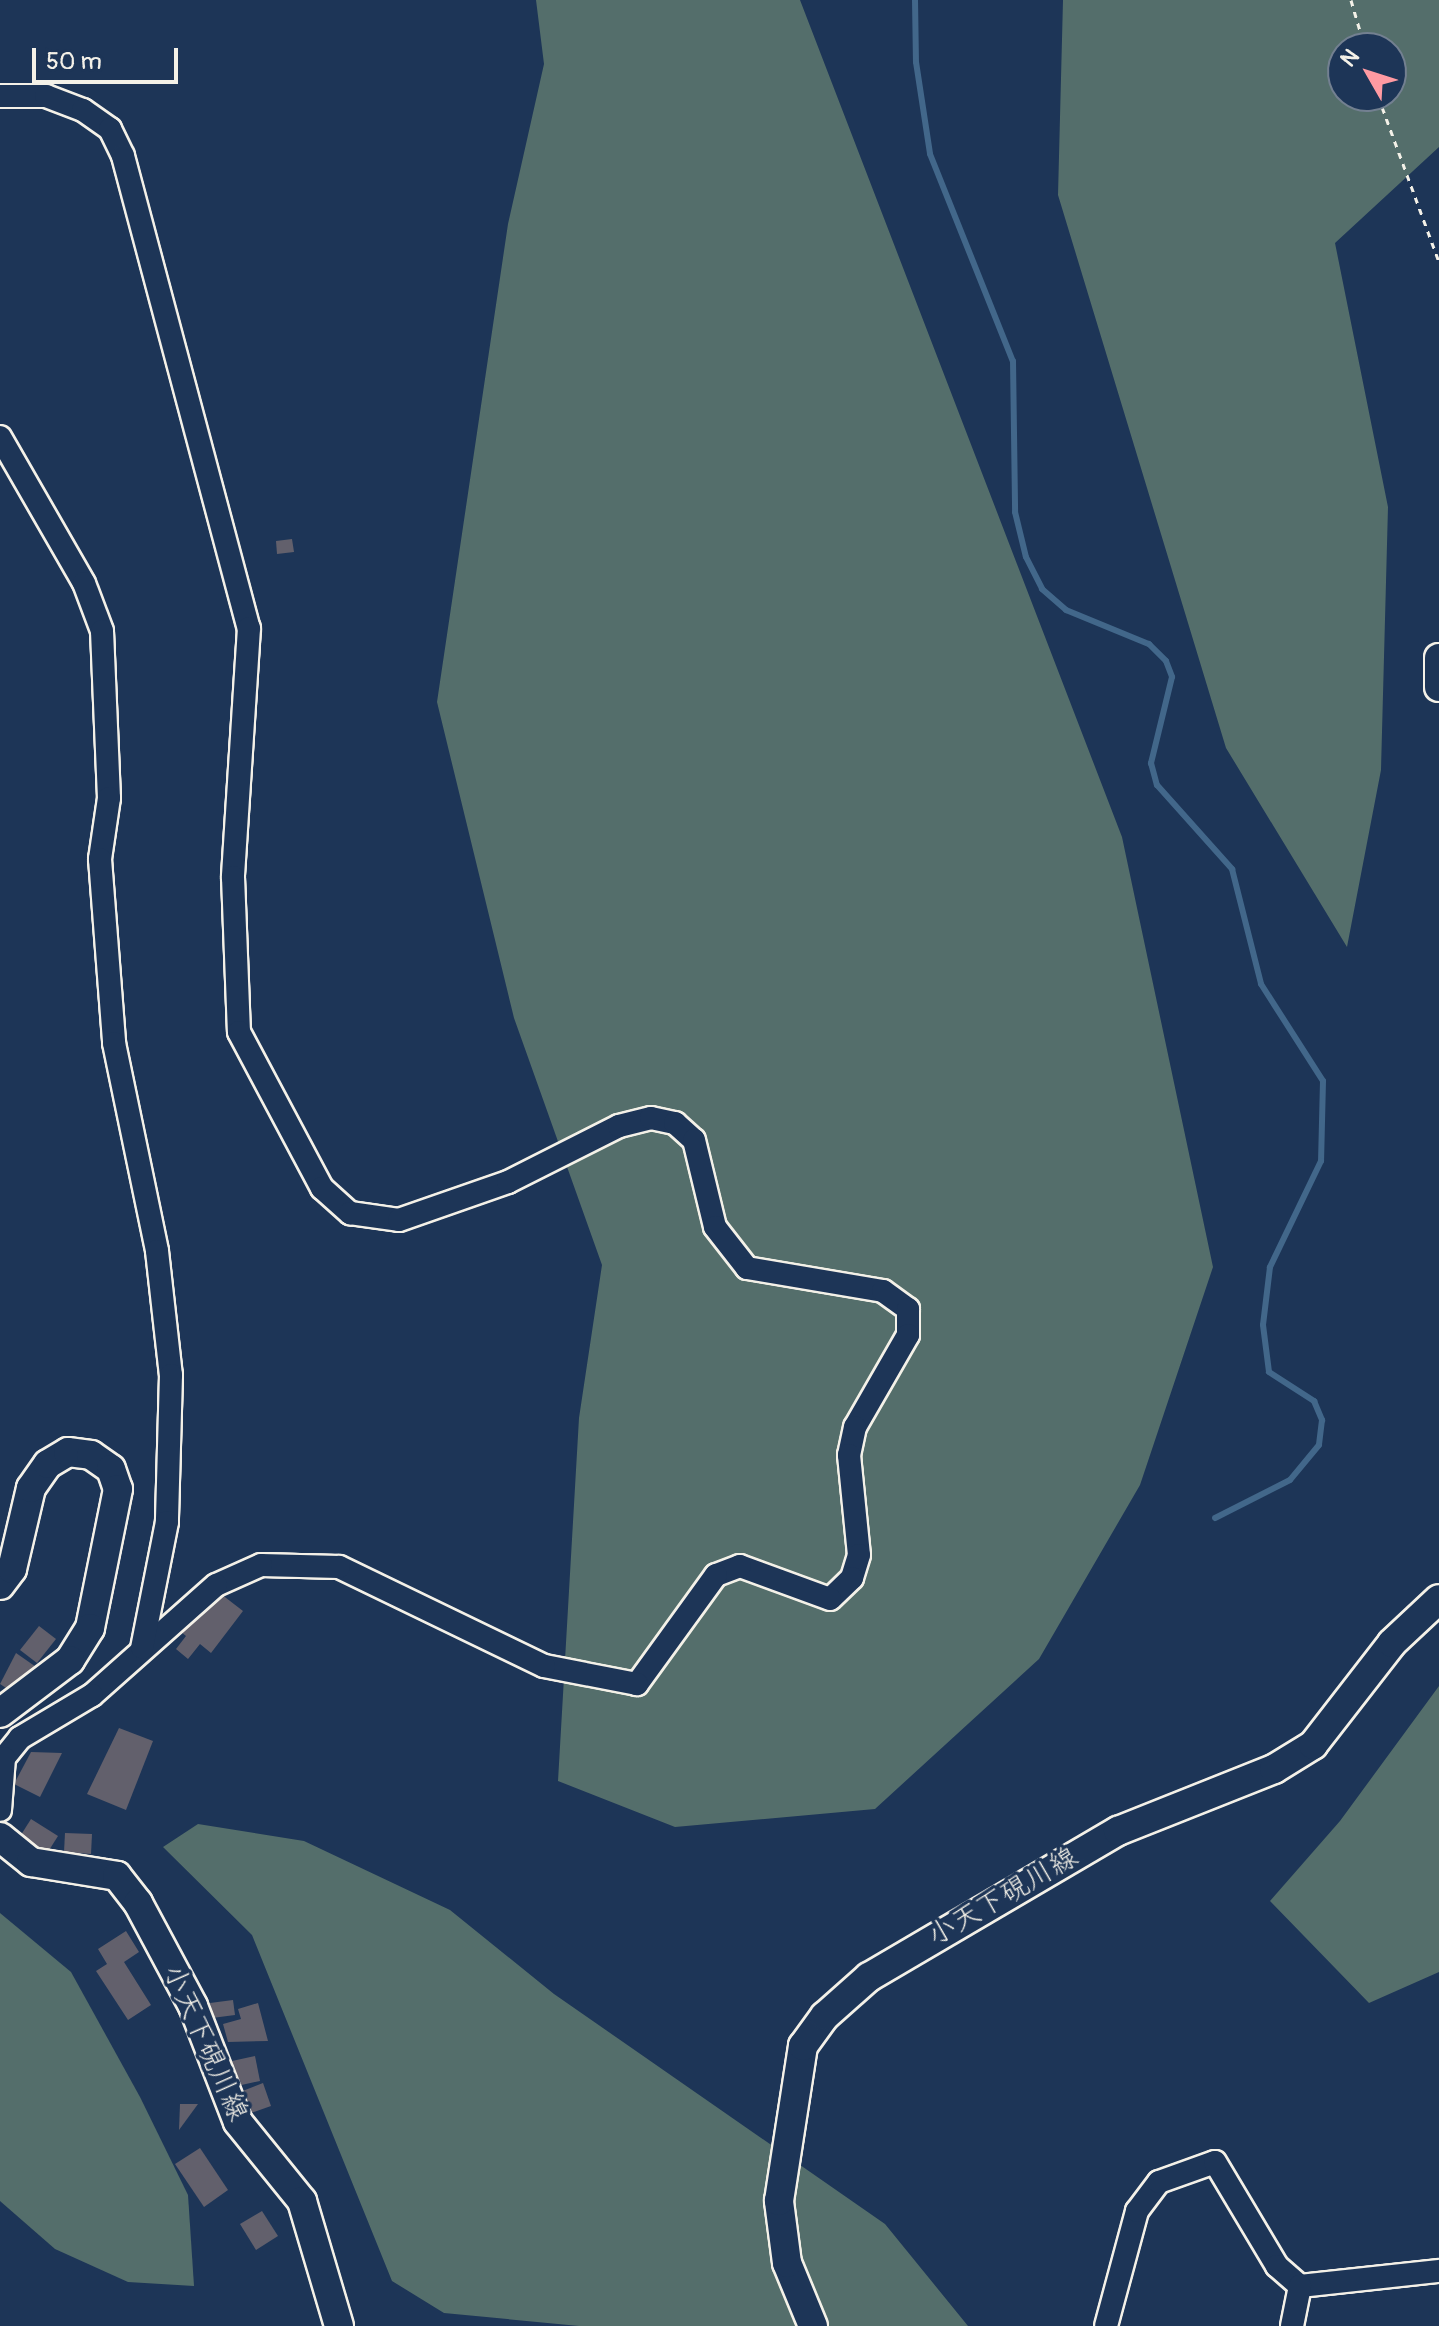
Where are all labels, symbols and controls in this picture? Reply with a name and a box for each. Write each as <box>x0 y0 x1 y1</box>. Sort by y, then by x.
scale bar <box>36 32 182 82</box>
north arrow <box>1327 32 1407 112</box>
text: N <box>1334 44 1365 73</box>
text: 50 m <box>46 47 102 76</box>
street label: 小天下硯川線 <box>922 1840 1084 1954</box>
street label: 小天下硯川線 <box>155 1959 255 2127</box>

